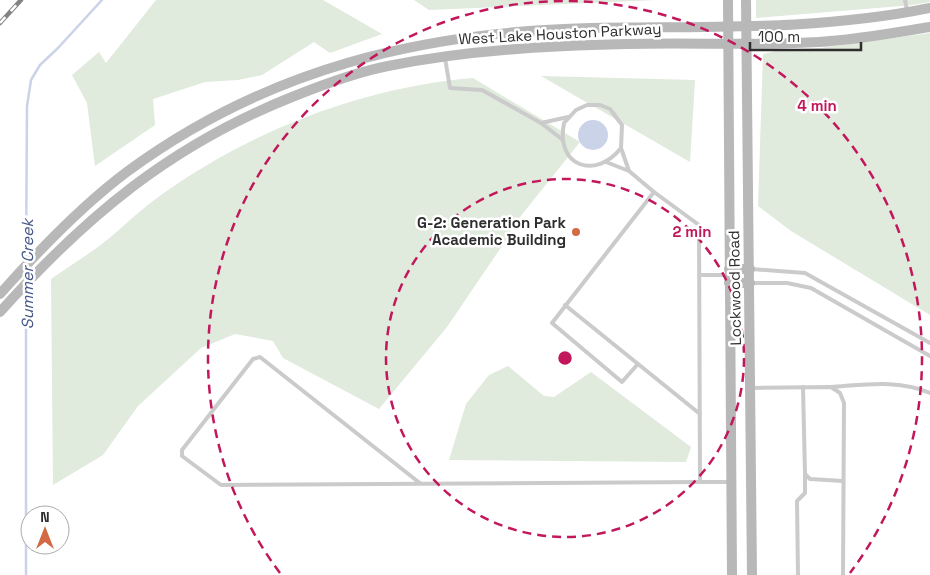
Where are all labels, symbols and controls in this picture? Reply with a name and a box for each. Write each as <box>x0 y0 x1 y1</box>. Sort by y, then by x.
street label: West Lake Houston Parkway <box>458 19 662 48</box>
scale bar <box>750 20 861 52</box>
text: 100 m <box>758 27 800 46</box>
text: 4 min <box>797 96 837 115</box>
place label: G-2: Generation Park Academic Building <box>417 213 567 249</box>
water label: Summer Creek <box>17 216 38 329</box>
text: 2 min <box>673 222 711 241</box>
marker: G-2: Generation Park Academic Building <box>570 226 582 238</box>
street label: Lockwood Road <box>724 230 745 346</box>
centre of rings <box>556 349 574 367</box>
north arrow <box>20 505 70 555</box>
text: N <box>40 508 50 526</box>

